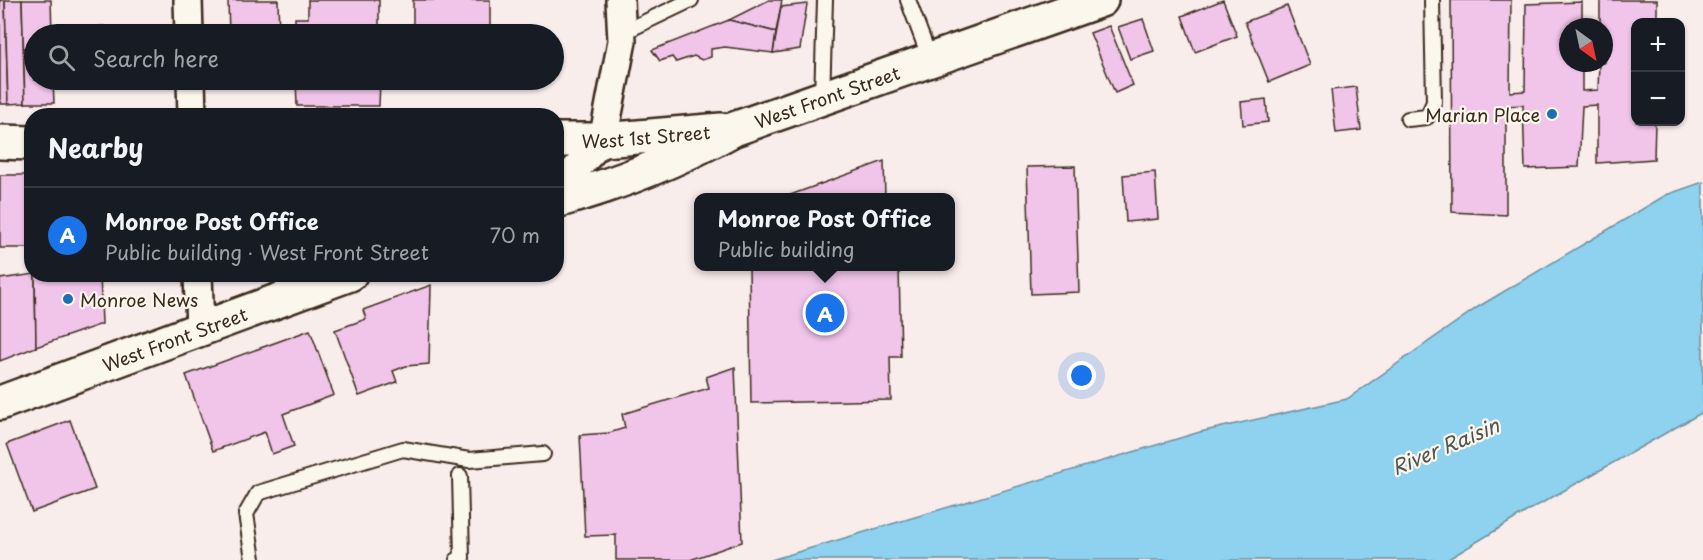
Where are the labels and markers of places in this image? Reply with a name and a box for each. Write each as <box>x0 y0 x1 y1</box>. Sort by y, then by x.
place label: Marian Place <box>1425 101 1540 128</box>
marker: Marian Place <box>1545 107 1559 121</box>
place label: Monroe News <box>80 286 198 313</box>
pin: A <box>806 290 844 336</box>
marker: Monroe News <box>61 292 75 306</box>

